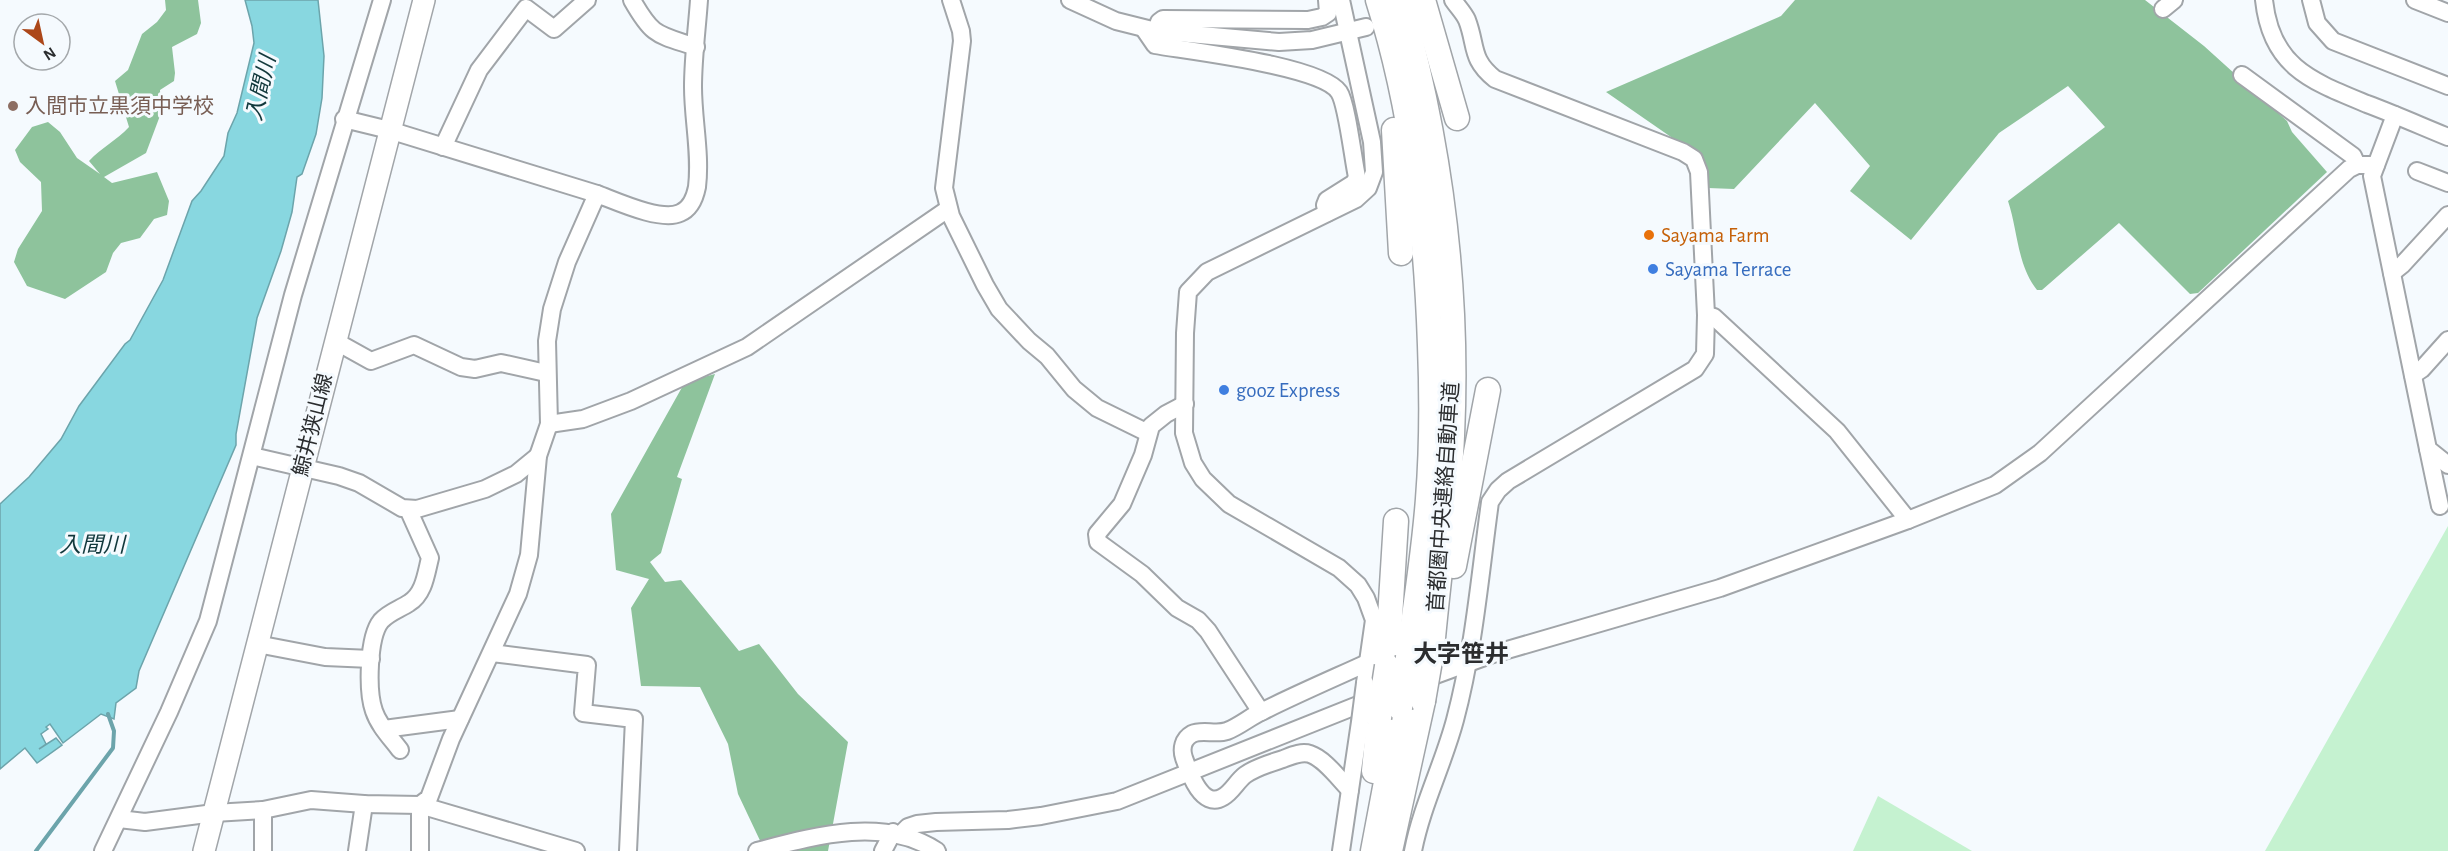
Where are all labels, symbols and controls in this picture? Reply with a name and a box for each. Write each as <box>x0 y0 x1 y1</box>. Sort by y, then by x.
north arrow <box>12 12 72 72</box>
text: N <box>41 44 59 63</box>
water label: 入間川 <box>243 51 280 123</box>
place label: 入間市立黒須中学校 <box>25 95 214 117</box>
marker: 入間市立黒須中学校 <box>6 99 20 113</box>
place label: Sayama Farm <box>1661 225 1770 246</box>
marker: Sayama Farm <box>1642 228 1656 242</box>
place label: Sayama Terrace <box>1665 259 1791 280</box>
marker: Sayama Terrace <box>1646 262 1660 276</box>
street label: 鯨井狭山線 <box>289 371 336 478</box>
place label: gooz Express <box>1236 380 1340 401</box>
street label: 首都圏中央連絡自動車道 <box>1424 381 1463 613</box>
marker: gooz Express <box>1217 383 1231 397</box>
water label: 入間川 <box>59 534 127 556</box>
district label: 大字笹井 <box>1413 641 1509 667</box>

